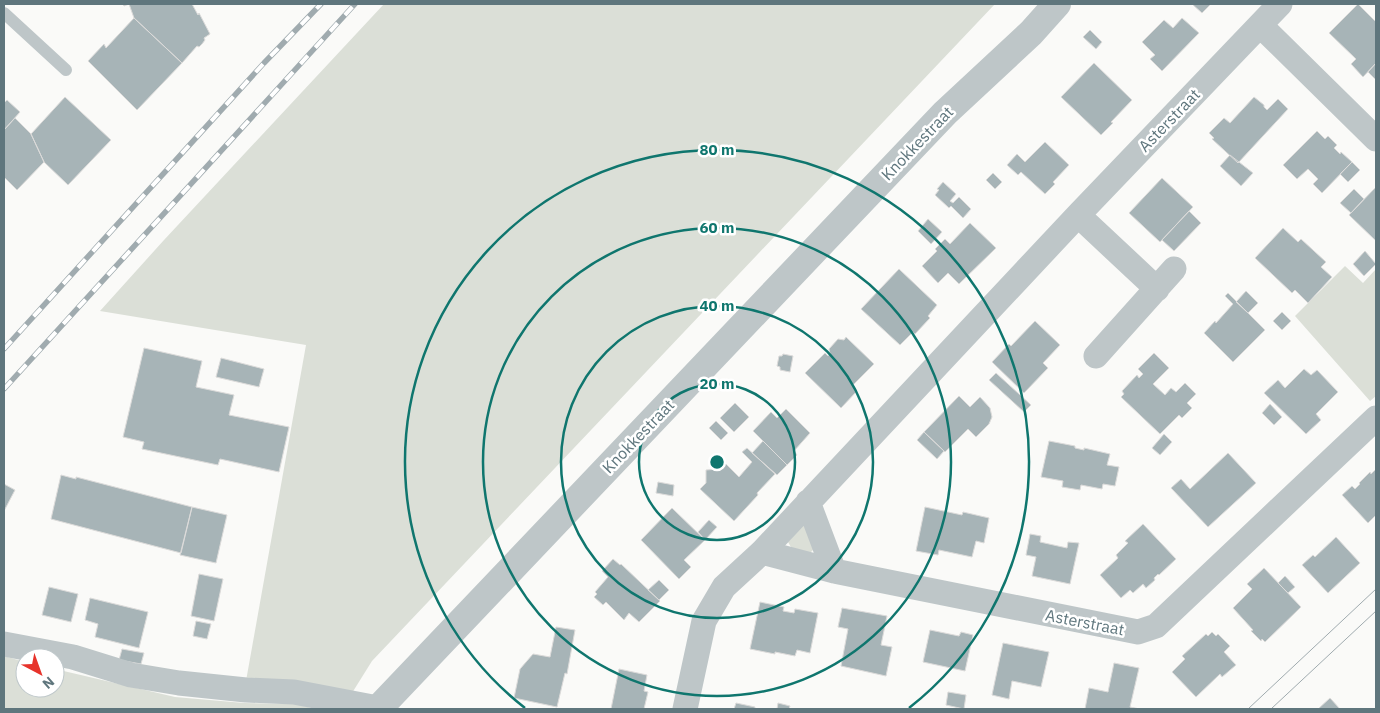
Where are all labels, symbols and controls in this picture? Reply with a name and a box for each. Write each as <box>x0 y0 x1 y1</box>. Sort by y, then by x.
street label: Asterstraat <box>1134 84 1204 156</box>
street label: Knokkestraat <box>877 102 957 184</box>
text: 80 m <box>700 140 734 159</box>
text: 60 m <box>700 218 734 237</box>
text: 40 m <box>700 296 734 315</box>
text: 20 m <box>700 374 734 393</box>
street label: Knokkestraat <box>598 395 678 477</box>
centre of rings <box>708 453 726 471</box>
street label: Asterstraat <box>1044 605 1126 639</box>
north arrow <box>15 648 65 698</box>
text: N <box>39 673 58 693</box>

